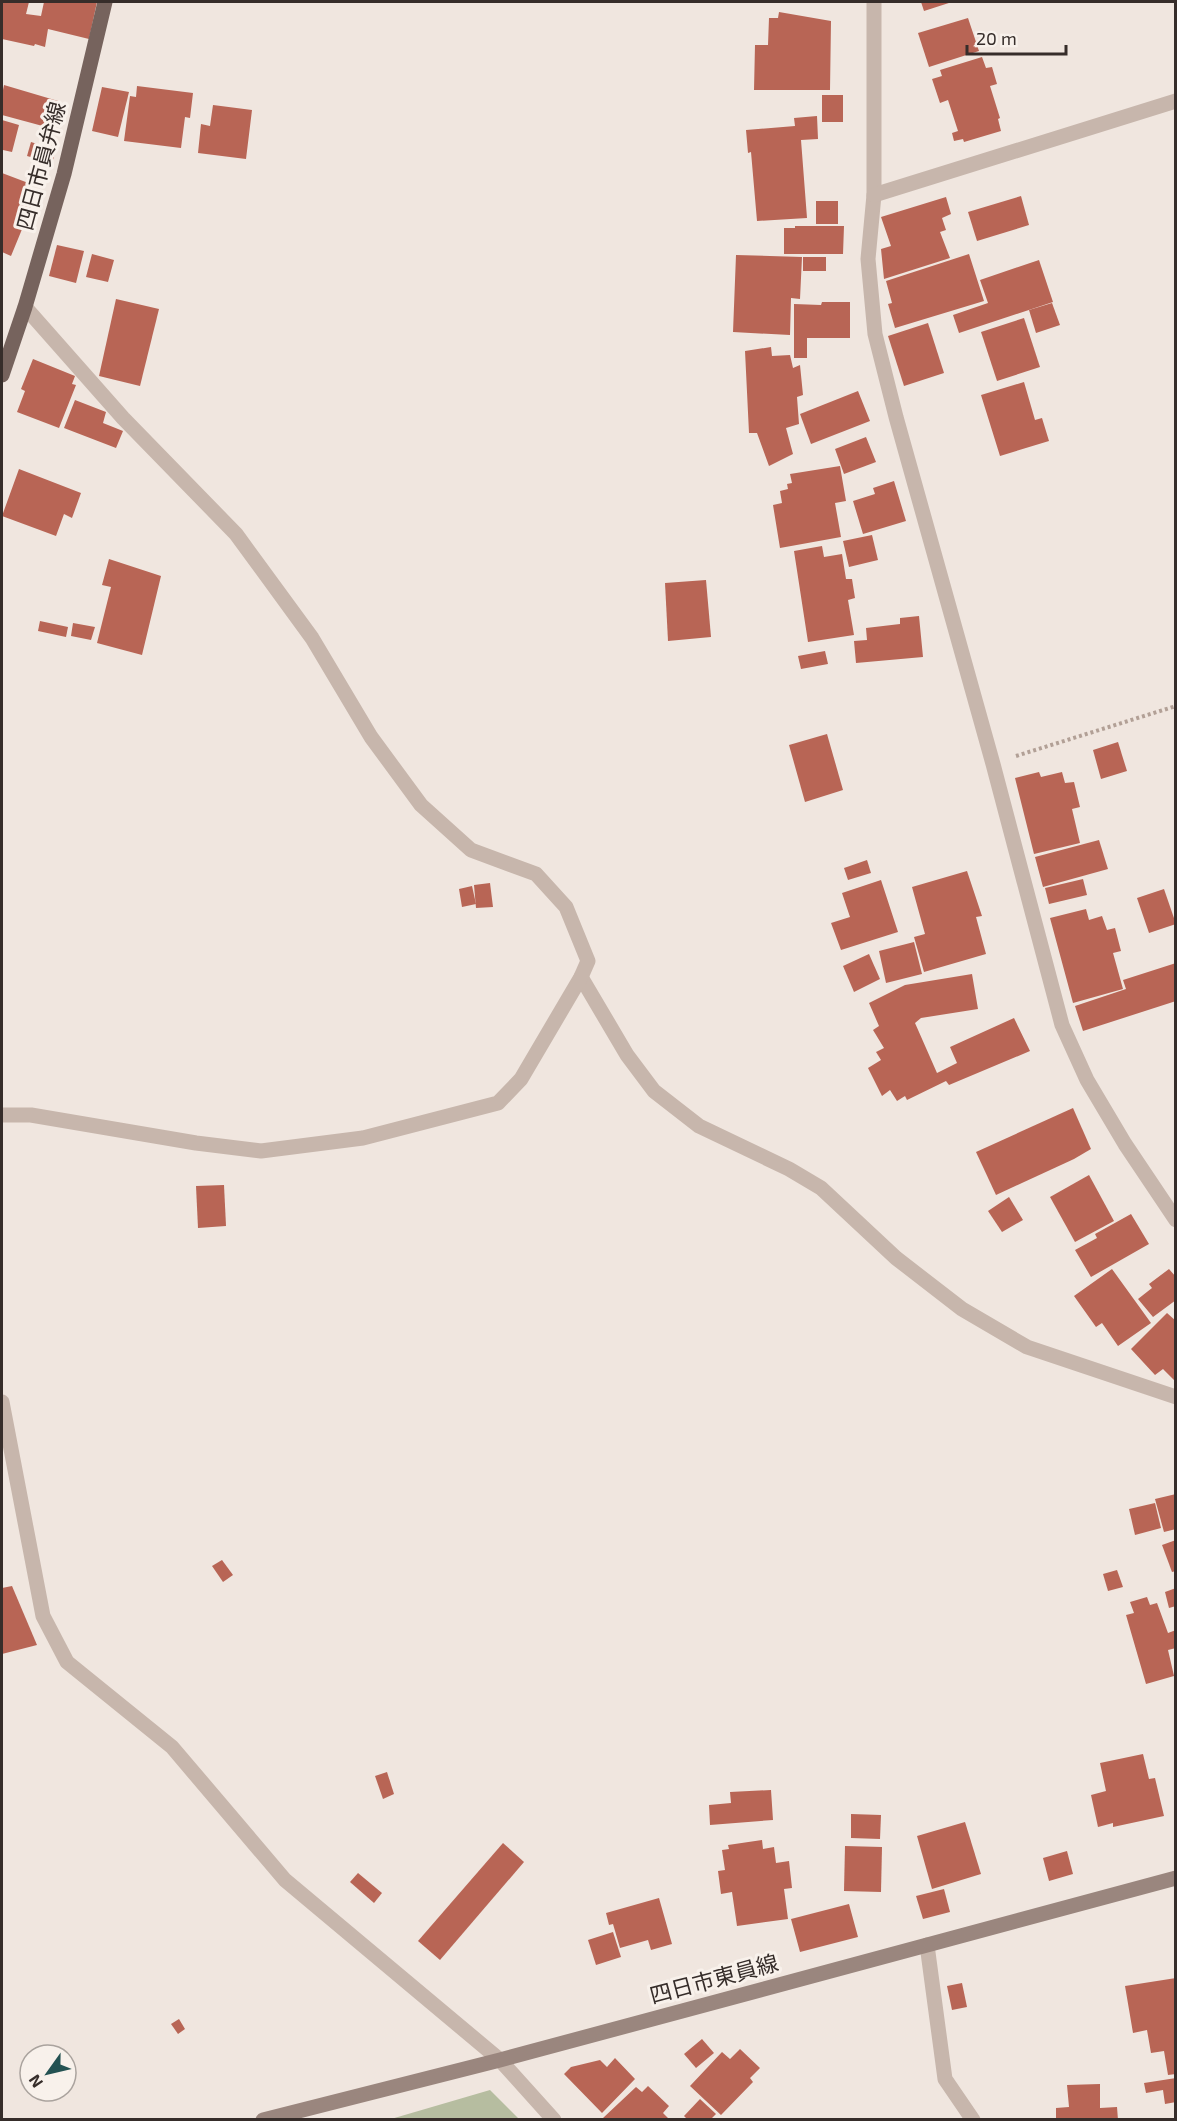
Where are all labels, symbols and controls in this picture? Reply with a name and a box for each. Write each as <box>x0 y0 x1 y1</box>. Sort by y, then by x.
scale bar <box>967 18 1066 56</box>
text: 20 m <box>976 27 1017 49</box>
street label: 四日市員弁線 <box>10 99 70 233</box>
street label: 四日市東員線 <box>647 1948 781 2008</box>
north arrow <box>18 2043 78 2103</box>
text: N <box>24 2072 46 2092</box>

